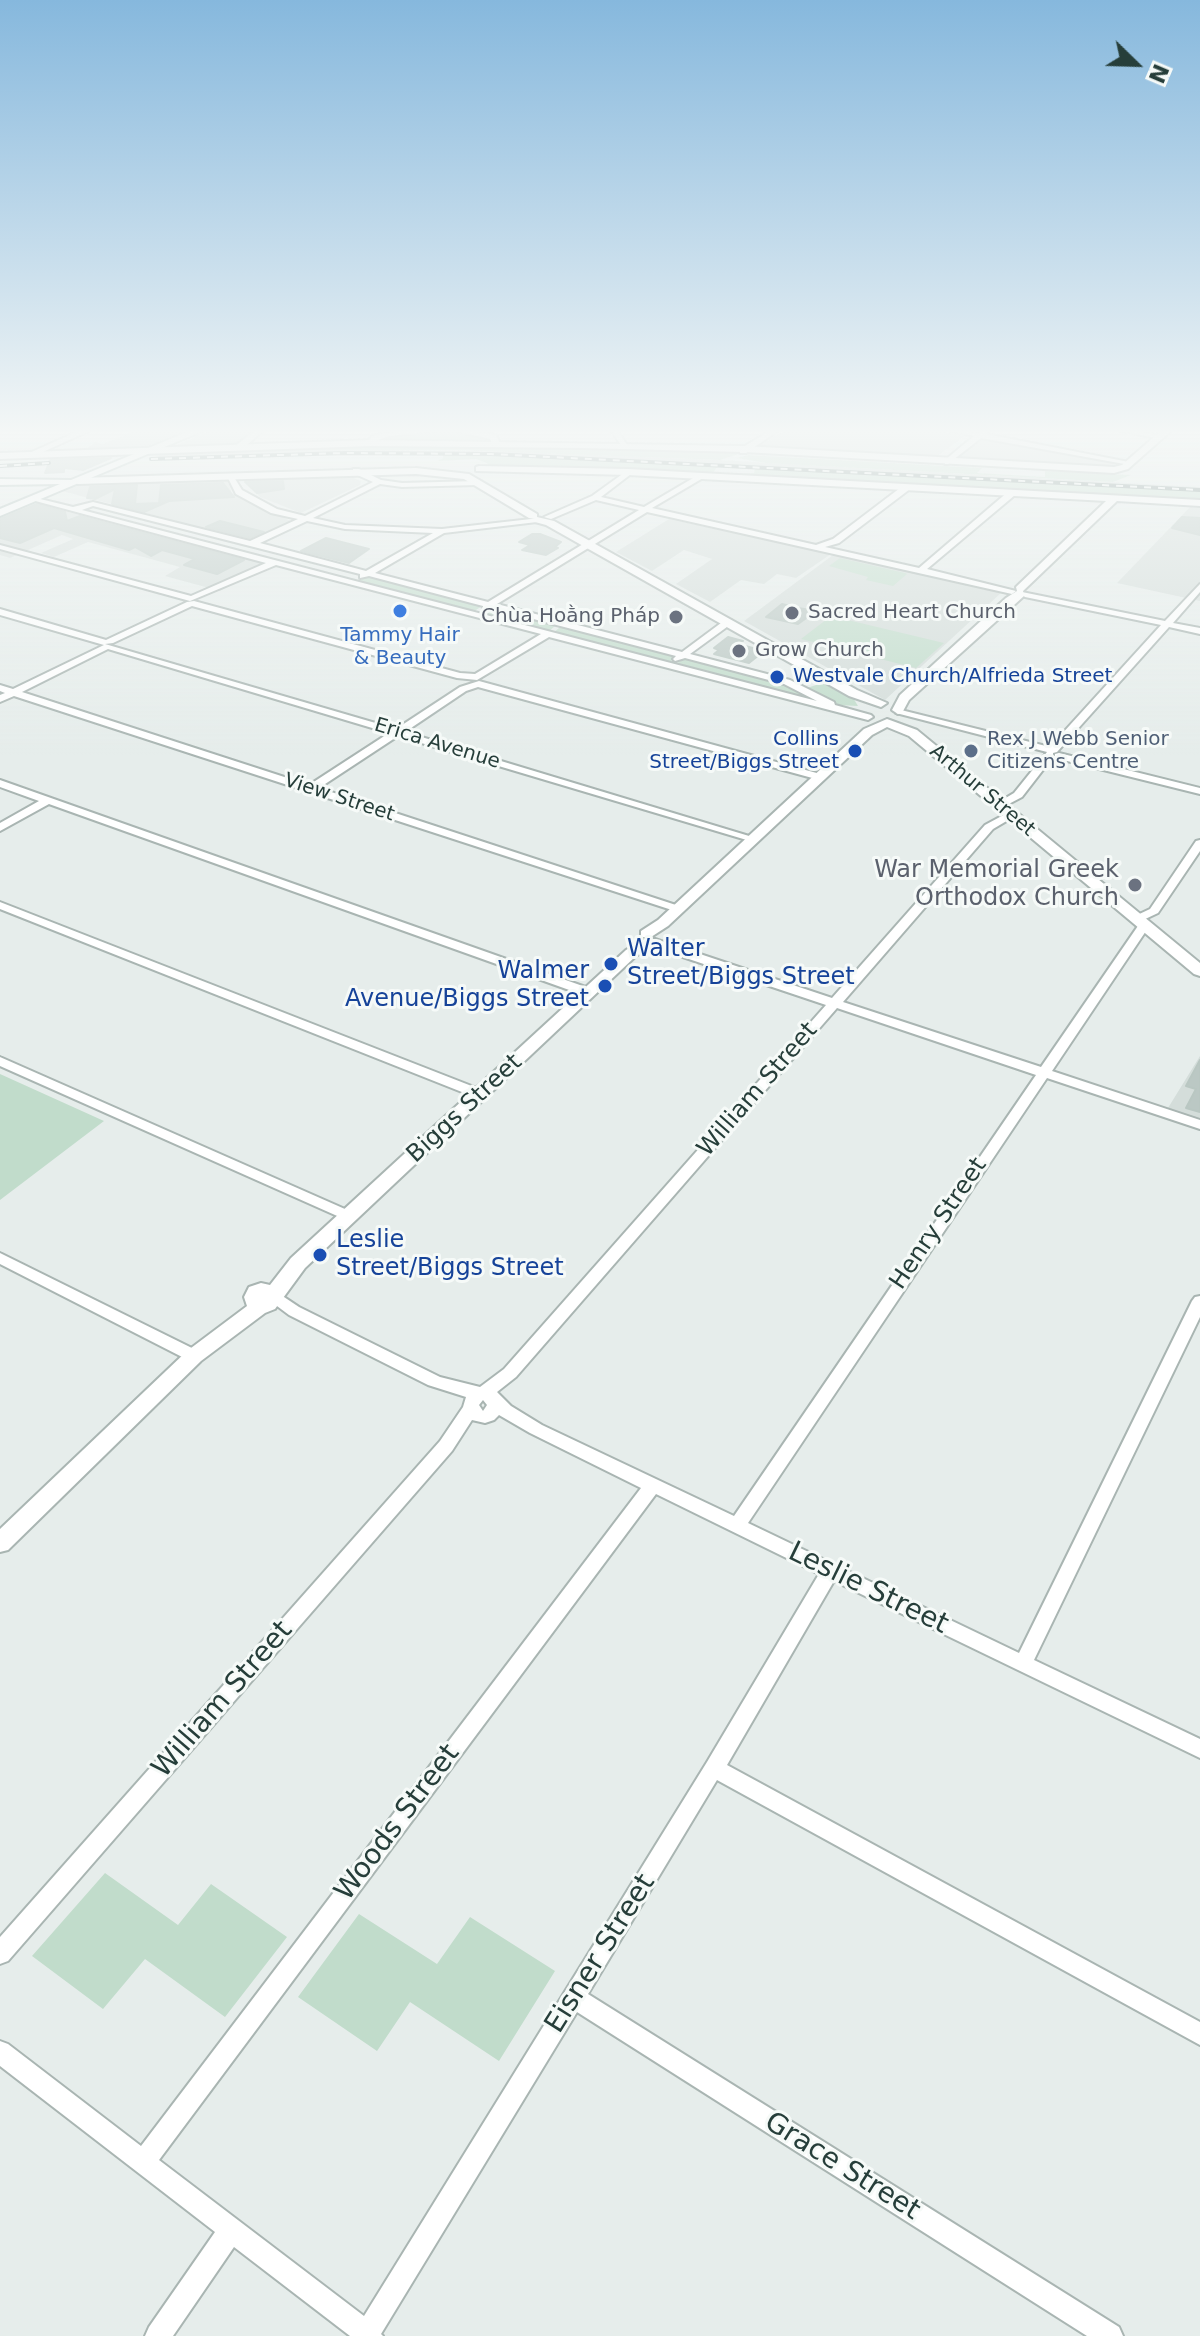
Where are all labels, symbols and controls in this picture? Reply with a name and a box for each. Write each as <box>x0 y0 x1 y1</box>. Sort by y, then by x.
north arrow <box>1096 24 1176 104</box>
text: N <box>1143 60 1174 87</box>
place label: Sacred Heart Church <box>808 601 1016 625</box>
marker: Tammy Hair & Beauty <box>391 602 409 620</box>
marker: Sacred Heart Church <box>783 604 801 622</box>
place label: Chùa Hoằng Pháp <box>481 605 660 629</box>
marker: Chùa Hoằng Pháp <box>667 608 685 626</box>
place label: Tammy Hair & Beauty <box>340 624 460 671</box>
place label: Grow Church <box>755 639 884 663</box>
marker: Grow Church <box>730 642 748 660</box>
place label: Westvale Church/Alfrieda Street <box>793 665 1112 689</box>
marker: Westvale Church/Alfrieda Street <box>768 668 786 686</box>
street label: Erica Avenue <box>371 713 503 775</box>
place label: Collins Street/Biggs Street <box>649 728 839 775</box>
place label: Rex J Webb Senior Citizens Centre <box>987 728 1169 775</box>
street label: Arthur Street <box>924 740 1040 842</box>
marker: Collins Street/Biggs Street <box>846 742 864 760</box>
marker: Rex J Webb Senior Citizens Centre <box>962 742 980 760</box>
street label: View Street <box>281 769 397 827</box>
place label: War Memorial Greek Orthodox Church <box>874 857 1119 913</box>
marker: War Memorial Greek Orthodox Church <box>1126 876 1144 894</box>
place label: Walter Street/Biggs Street <box>627 936 855 992</box>
marker: Walter Street/Biggs Street <box>602 955 620 973</box>
place label: Walmer Avenue/Biggs Street <box>345 958 589 1014</box>
marker: Walmer Avenue/Biggs Street <box>596 977 614 995</box>
street label: William Street <box>692 1017 824 1163</box>
street label: Biggs Street <box>402 1048 528 1170</box>
street label: Henry Street <box>884 1153 994 1295</box>
place label: Leslie Street/Biggs Street <box>336 1227 564 1283</box>
marker: Leslie Street/Biggs Street <box>311 1246 329 1264</box>
street label: Leslie Street <box>783 1536 953 1642</box>
street label: William Street <box>146 1615 300 1785</box>
street label: Woods Street <box>328 1738 468 1908</box>
street label: Eisner Street <box>539 1869 663 2039</box>
street label: Grace Street <box>758 2106 926 2228</box>

